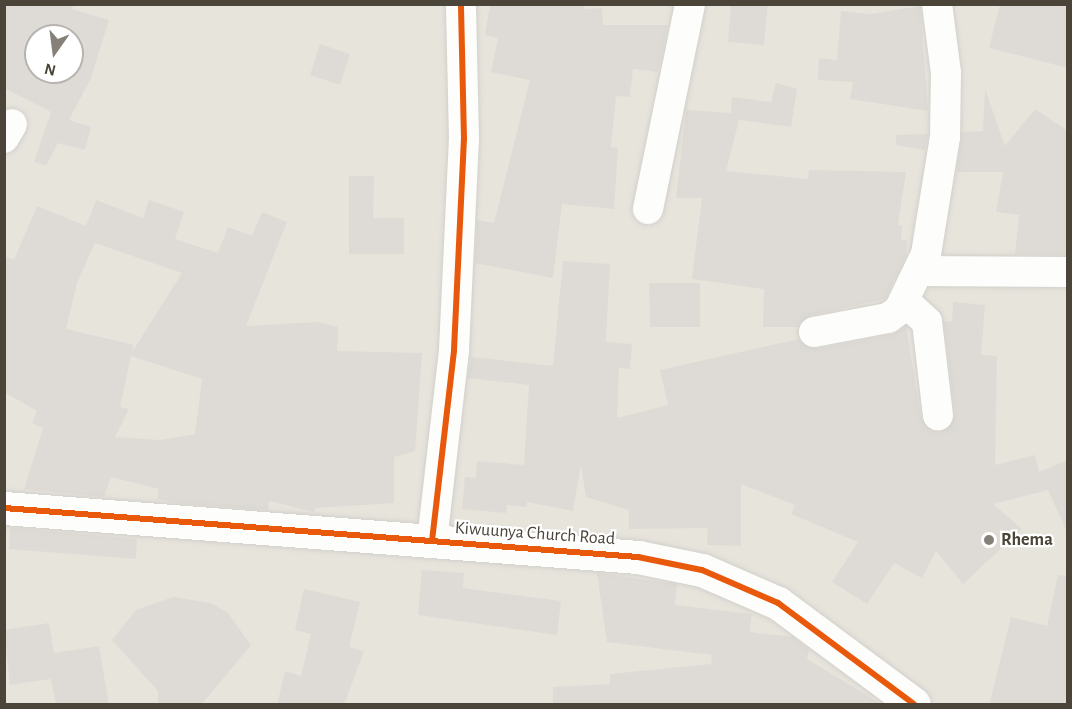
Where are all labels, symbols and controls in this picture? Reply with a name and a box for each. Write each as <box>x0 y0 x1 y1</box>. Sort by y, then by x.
north arrow <box>24 24 84 84</box>
text: N <box>43 60 57 79</box>
street label: Kiwuunya Church Road <box>454 518 616 550</box>
place label: Rhema <box>1001 529 1053 551</box>
marker: Rhema <box>982 533 996 547</box>

